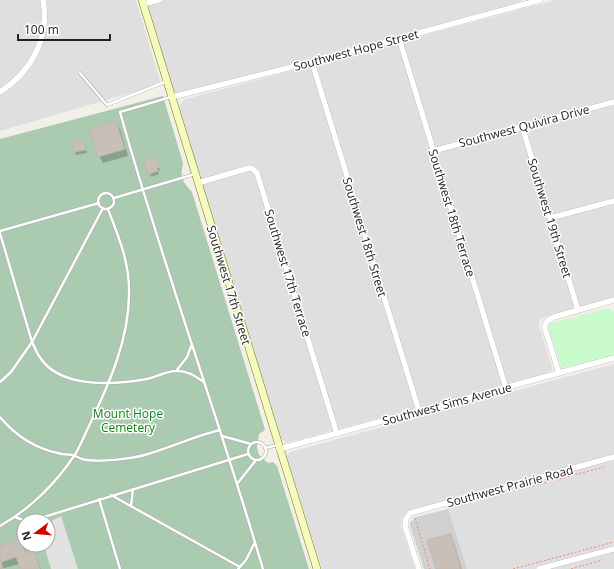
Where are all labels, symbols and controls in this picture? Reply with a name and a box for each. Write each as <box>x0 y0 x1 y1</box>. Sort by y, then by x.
scale bar <box>18 16 110 42</box>
text: 100 m <box>24 21 59 38</box>
street label: Southwest Hope Street <box>292 25 420 75</box>
street label: Southwest Quivira Drive <box>457 100 592 152</box>
street label: Southwest 18th Terrace <box>424 147 480 279</box>
street label: Southwest 19th Street <box>524 156 576 280</box>
street label: Southwest 18th Street <box>339 175 391 299</box>
street label: Southwest 17th Terrace <box>260 207 316 339</box>
street label: Southwest 17th Street <box>203 223 255 347</box>
street label: Southwest Sims Avenue <box>380 378 514 429</box>
park label: Mount Hope Cemetery <box>93 405 163 436</box>
street label: Southwest Prairie Road <box>445 461 575 511</box>
north arrow <box>16 513 56 553</box>
text: N <box>17 530 34 542</box>

